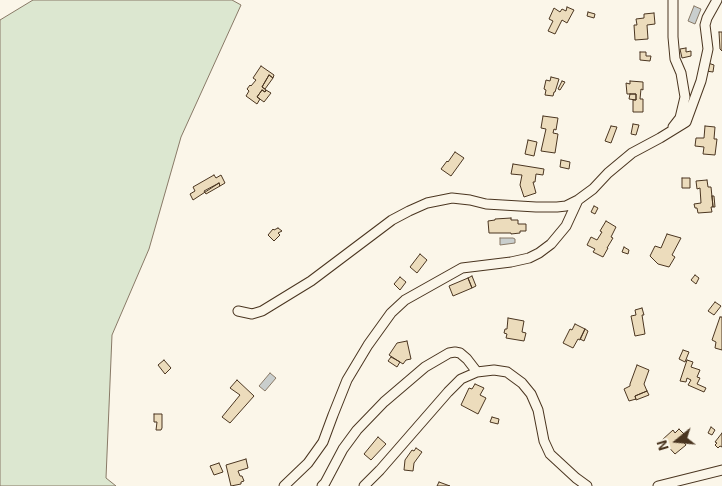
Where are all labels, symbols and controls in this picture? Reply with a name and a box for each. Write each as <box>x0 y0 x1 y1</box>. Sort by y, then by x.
north arrow <box>652 416 702 466</box>
text: N <box>653 438 672 453</box>

